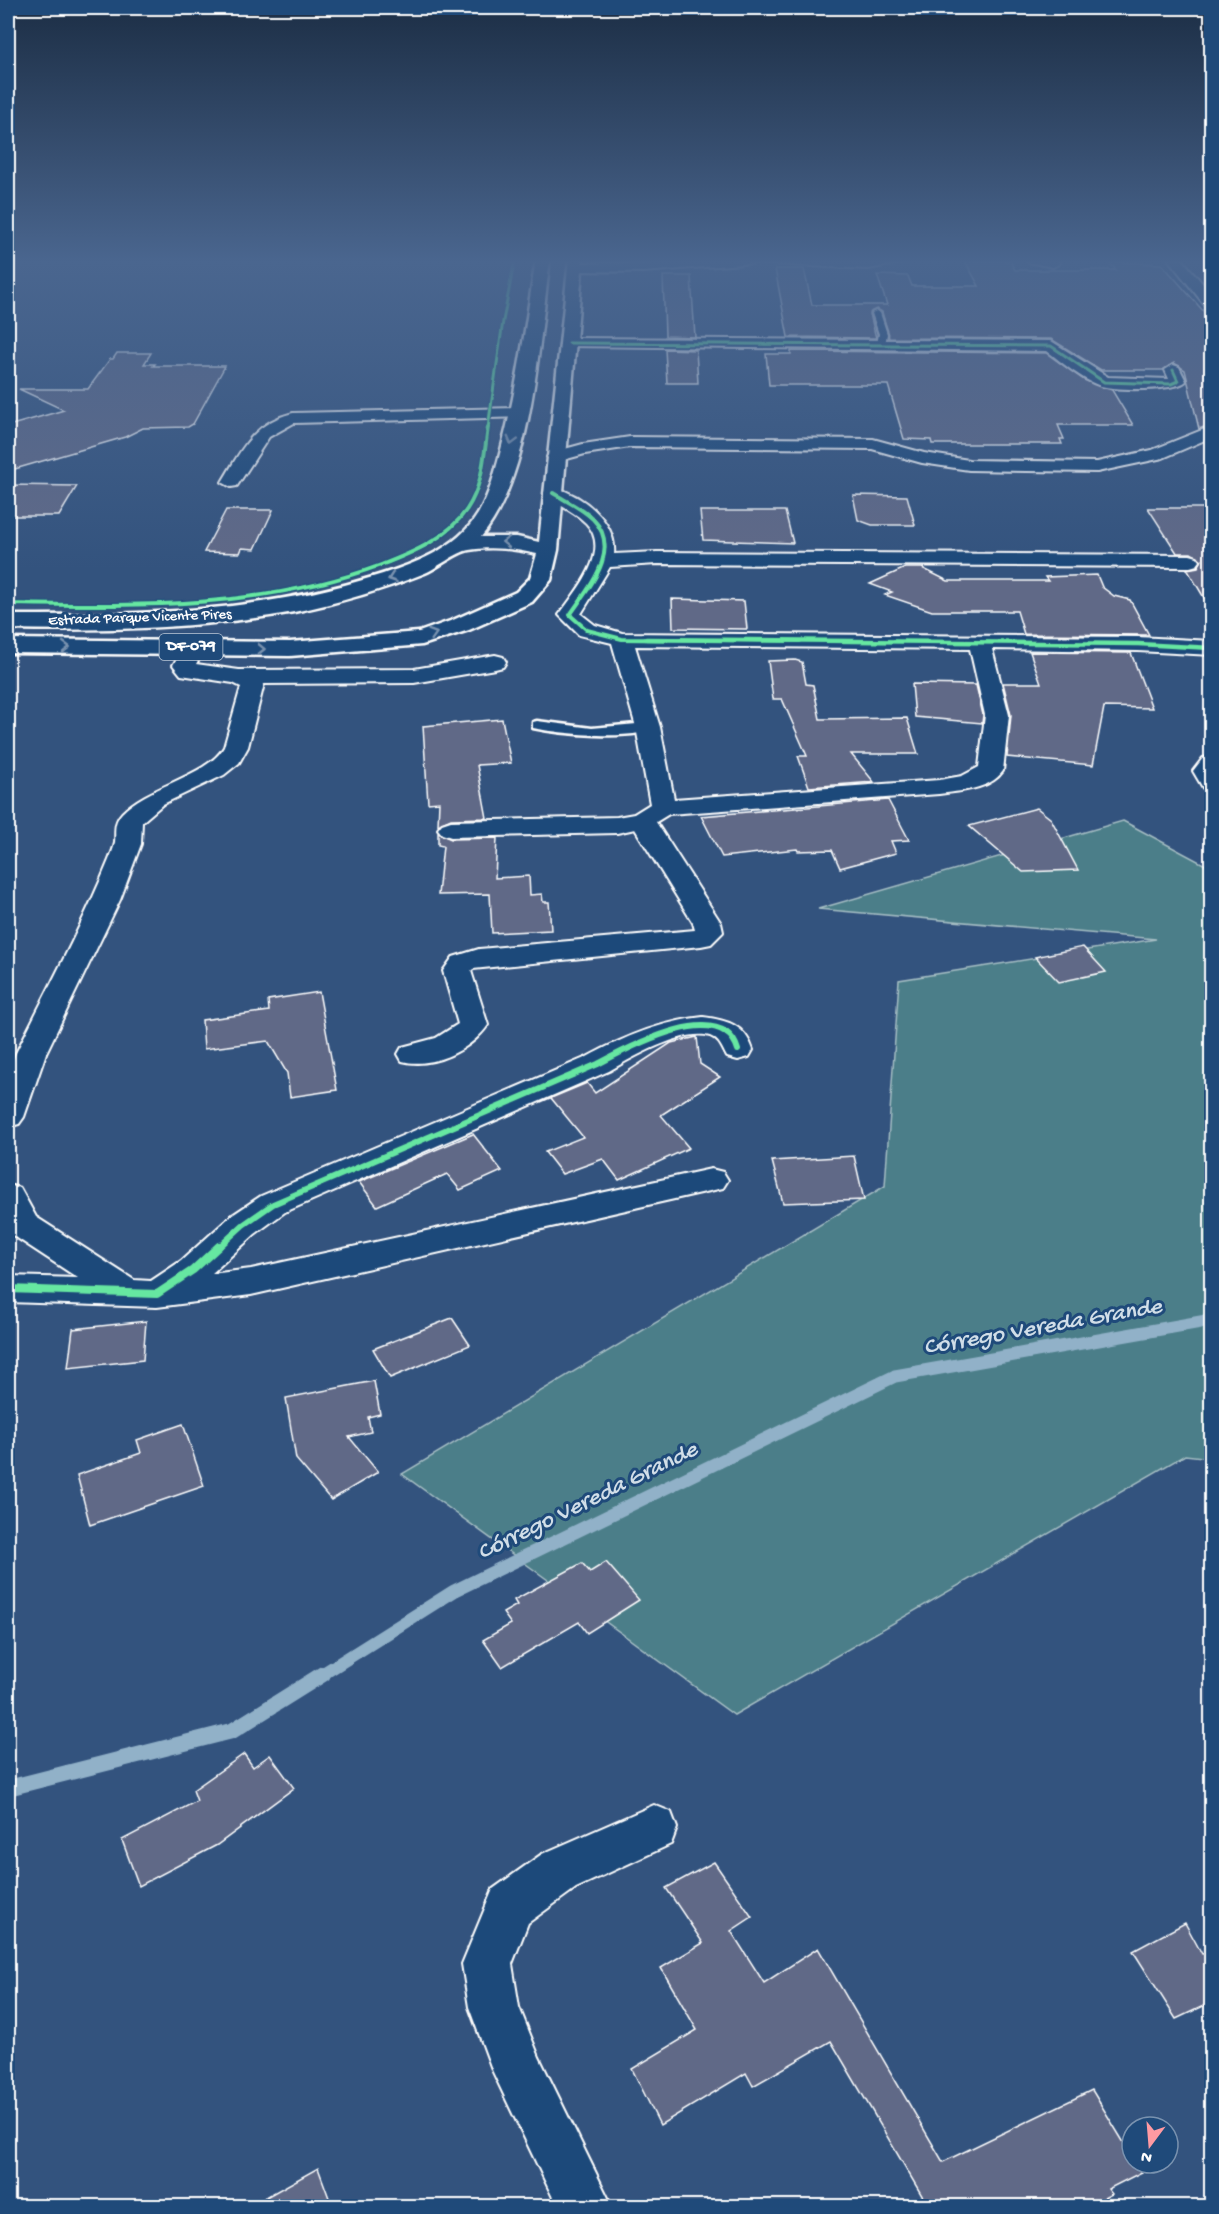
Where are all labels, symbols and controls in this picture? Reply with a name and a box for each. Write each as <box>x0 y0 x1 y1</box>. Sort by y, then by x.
one-way arrow <box>507 436 520 446</box>
one-way arrow <box>501 536 510 549</box>
one-way arrow <box>387 570 398 583</box>
street label: Estrada Parque Vicente Pires <box>48 606 233 630</box>
one-way arrow <box>427 629 438 641</box>
road number: DF-079 <box>160 634 222 660</box>
one-way arrow <box>61 640 70 653</box>
one-way arrow <box>256 642 265 655</box>
water label: Córrego Vereda Grande <box>922 1293 1166 1363</box>
water label: Córrego Vereda Grande <box>473 1435 704 1568</box>
north arrow <box>1120 2115 1180 2175</box>
text: N <box>1139 2145 1154 2167</box>

